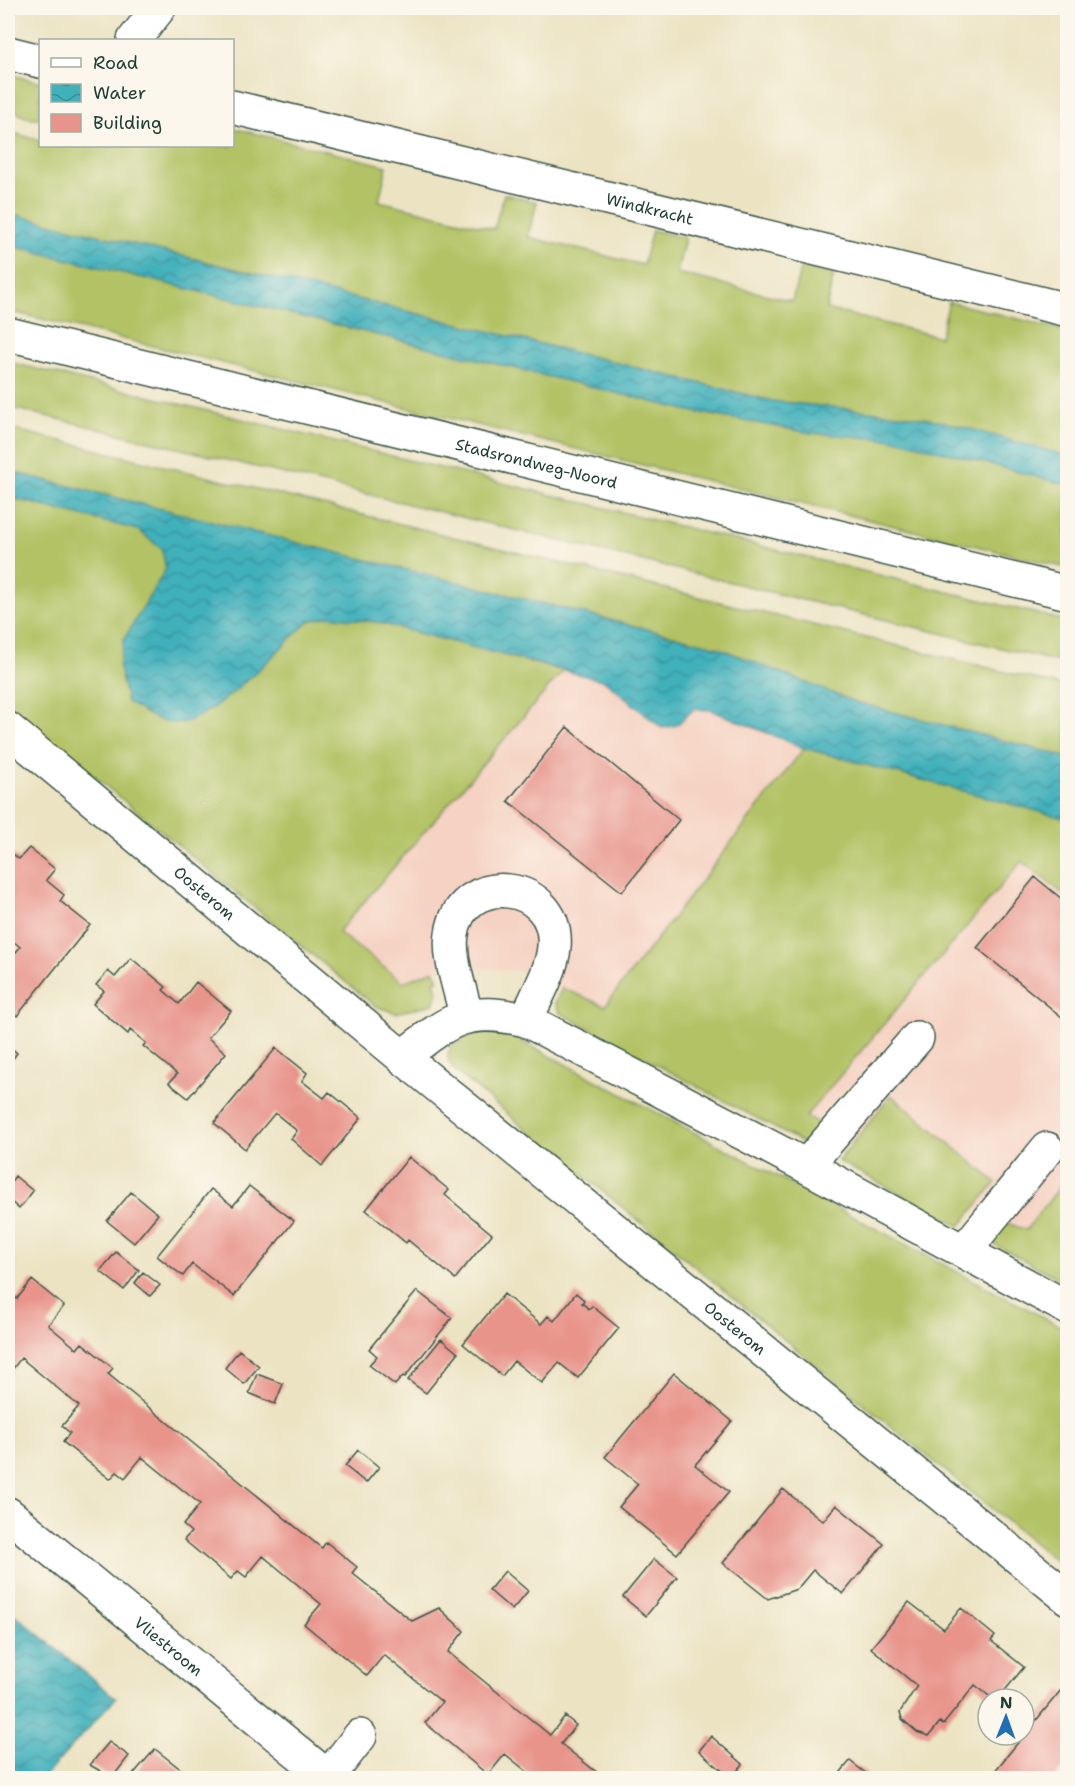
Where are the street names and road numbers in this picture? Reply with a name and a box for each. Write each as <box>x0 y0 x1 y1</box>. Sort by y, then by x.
street label: Windkracht <box>604 188 696 229</box>
street label: Stadsrondweg-Noord <box>453 433 619 493</box>
street label: Oosterom <box>170 861 240 925</box>
street label: Oosterom <box>700 1296 771 1359</box>
street label: Vliestroom <box>130 1612 208 1681</box>

